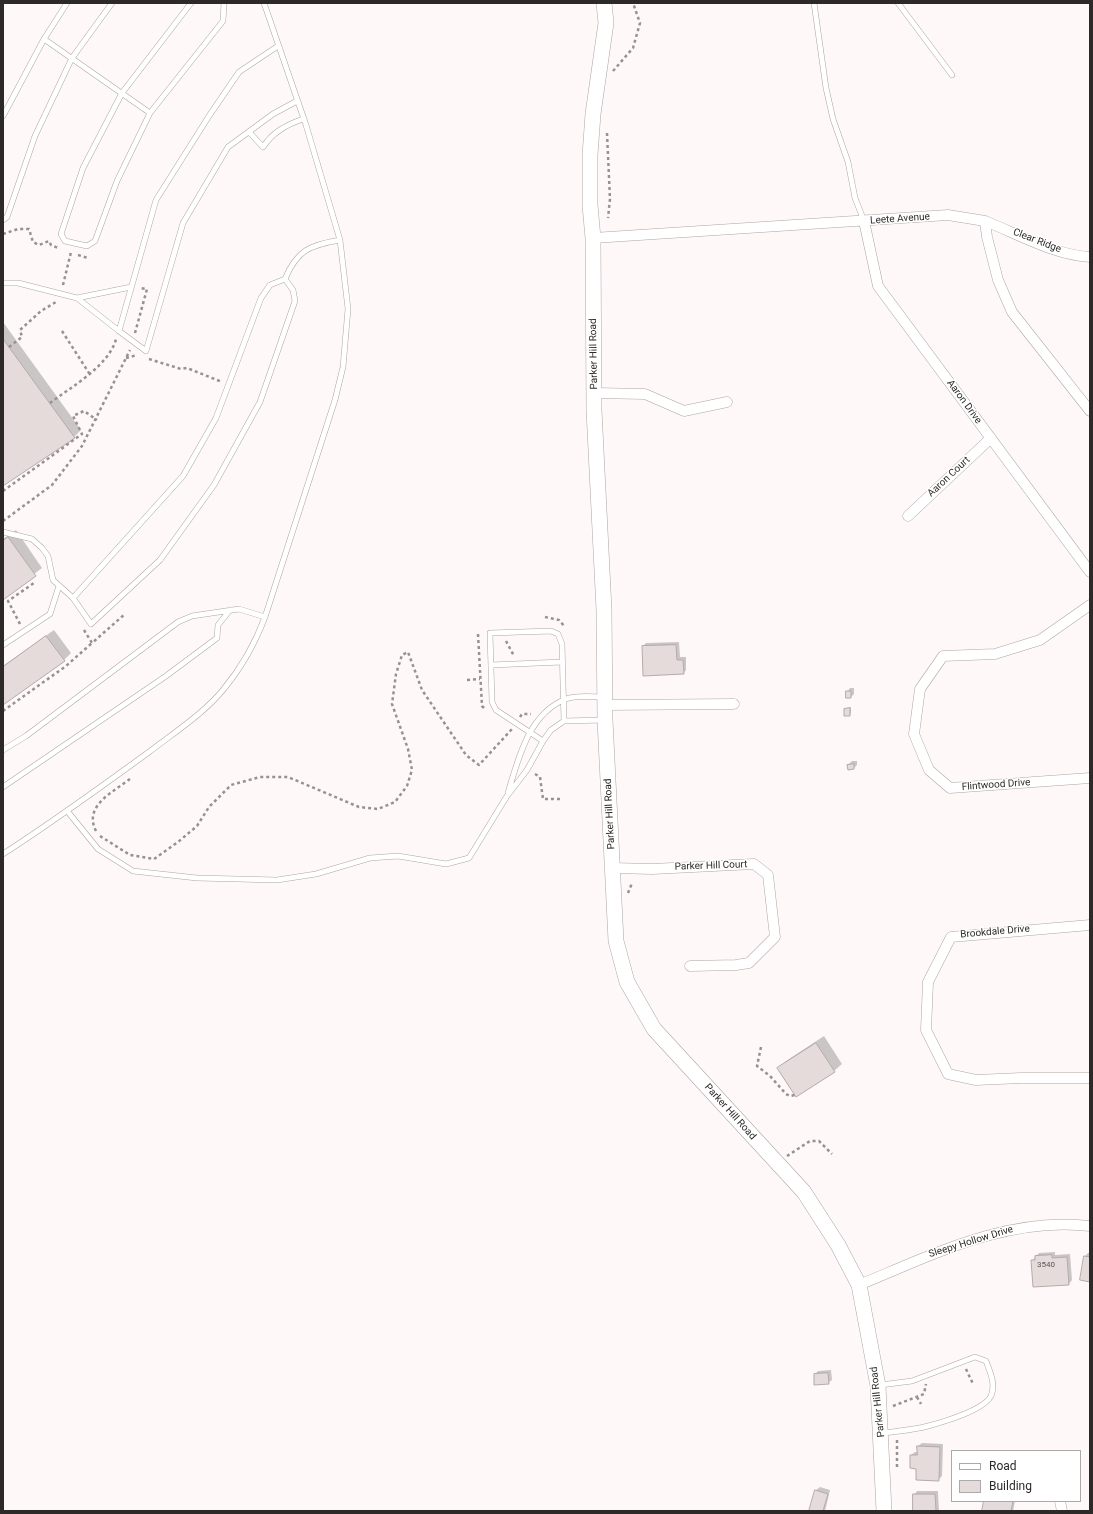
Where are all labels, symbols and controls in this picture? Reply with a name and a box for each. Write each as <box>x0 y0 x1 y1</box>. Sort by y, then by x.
street label: Leete Avenue <box>870 211 930 227</box>
street label: Clear Ridge <box>1011 226 1063 256</box>
street label: Parker Hill Road <box>587 318 601 390</box>
street label: Aaron Drive <box>944 378 984 426</box>
street label: Aaron Court <box>925 454 973 500</box>
street label: Flintwood Drive <box>961 777 1031 793</box>
street label: Parker Hill Road <box>602 778 618 850</box>
street label: Parker Hill Court <box>674 859 748 873</box>
street label: Brookdale Drive <box>960 923 1030 941</box>
street label: Parker Hill Road <box>702 1082 758 1142</box>
street label: Sleepy Hollow Drive <box>927 1223 1015 1261</box>
house number: 3540 <box>1037 1260 1055 1270</box>
street label: Parker Hill Road <box>868 1366 888 1438</box>
legend <box>951 1450 1081 1502</box>
text: Road <box>989 1459 1017 1473</box>
text: Building <box>989 1479 1032 1493</box>

